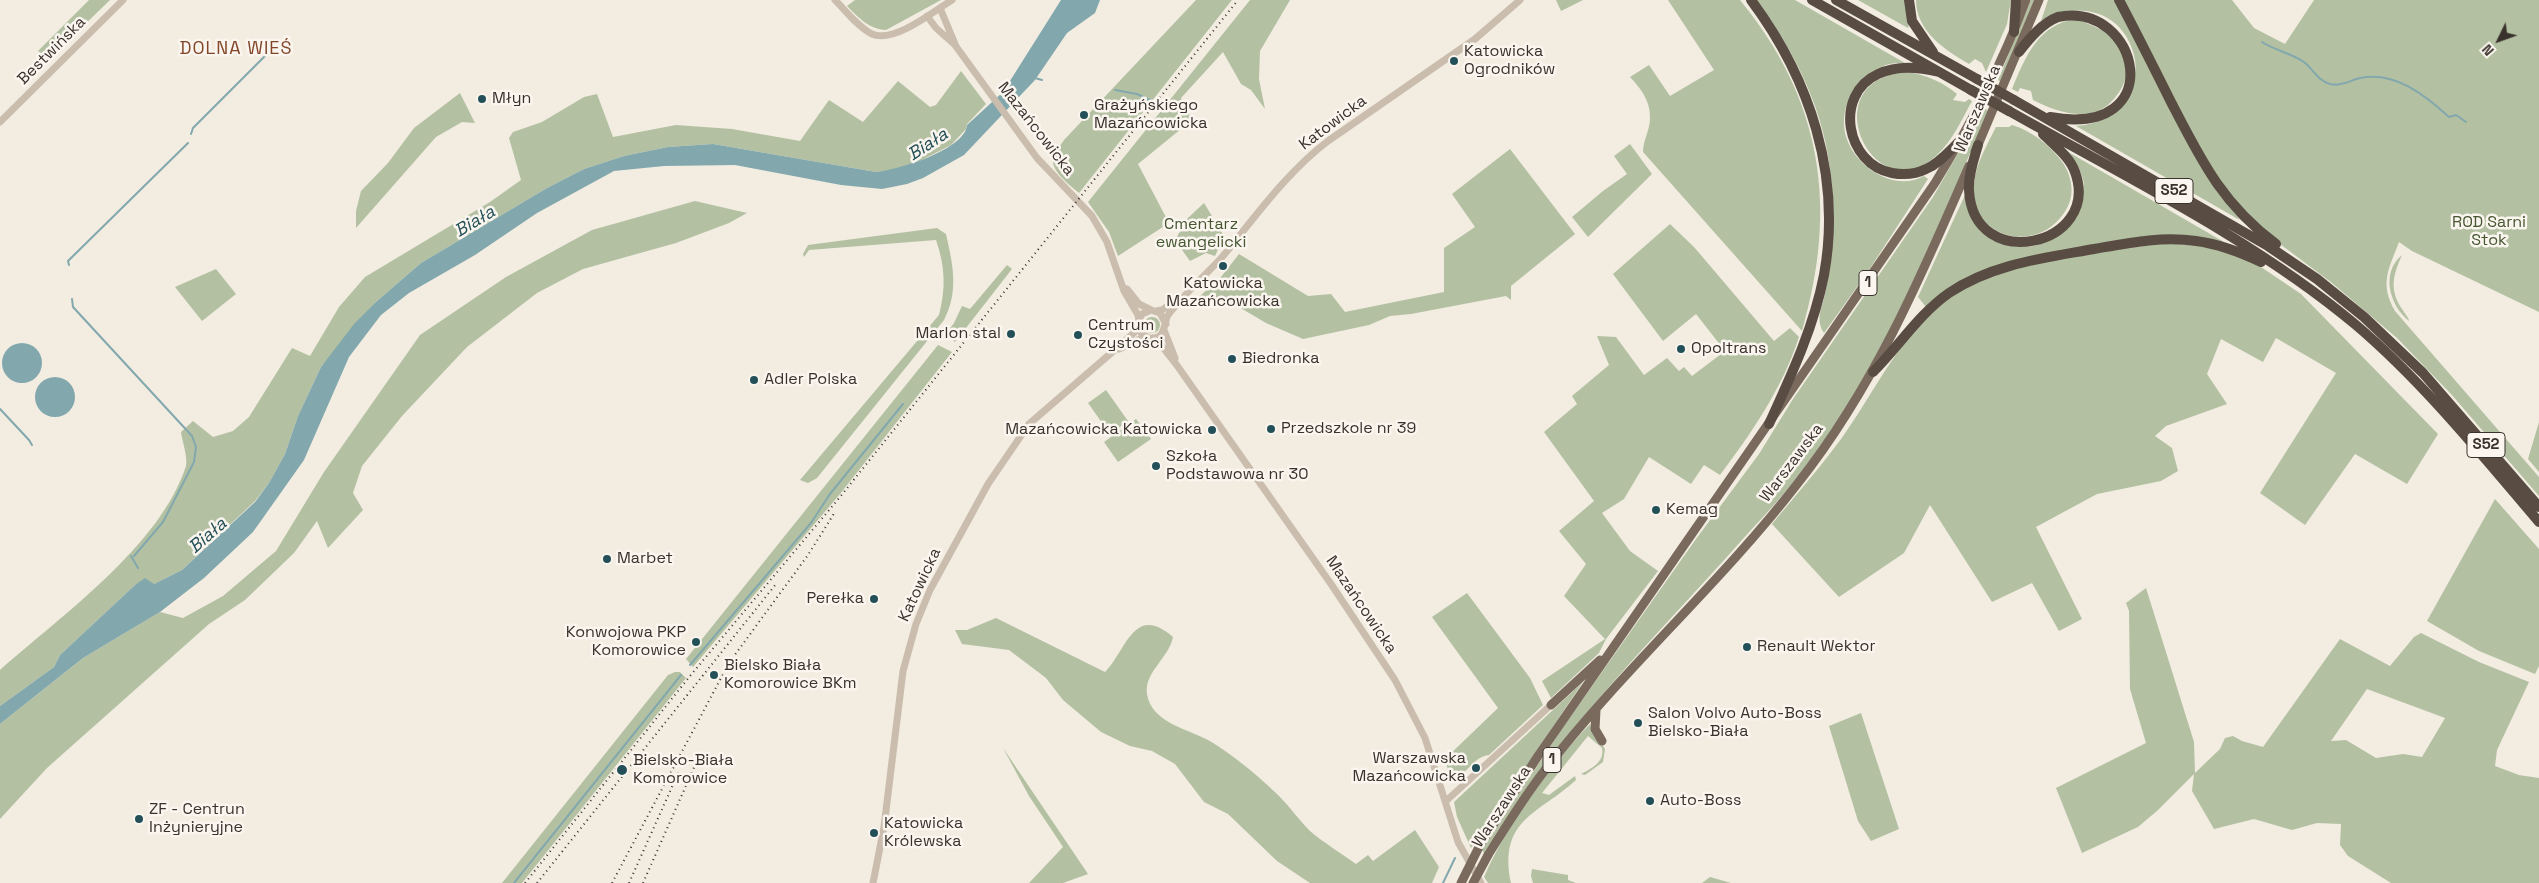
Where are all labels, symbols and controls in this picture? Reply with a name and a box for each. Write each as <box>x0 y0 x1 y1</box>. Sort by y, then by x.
street label: Bestwińska <box>14 13 90 89</box>
north arrow <box>2474 15 2524 65</box>
district label: DOLNA WIEŚ <box>178 38 294 60</box>
text: N <box>2478 41 2498 60</box>
place label: Katowicka Ogrodników <box>1464 42 1555 80</box>
marker: Katowicka Ogrodników <box>1448 55 1460 67</box>
street label: Warszawska <box>1951 62 2005 156</box>
street label: Mazańcowicka <box>993 78 1079 180</box>
place label: Młyn <box>492 89 531 109</box>
street label: Katowicka <box>1296 92 1370 154</box>
marker: Młyn <box>476 93 488 105</box>
place label: Grażyńskiego Mazańcowicka <box>1094 96 1208 134</box>
marker: Grażyńskiego Mazańcowicka <box>1078 109 1090 121</box>
water label: Biała <box>904 124 952 166</box>
road number: S52 <box>2155 178 2193 204</box>
water label: Biała <box>451 202 499 242</box>
park label: ROD Sarni Stok <box>2452 213 2526 251</box>
park label: Cmentarz ewangelicki <box>1156 215 1246 253</box>
marker: Katowicka Mazańcowicka <box>1217 260 1229 272</box>
road number: 1 <box>1859 270 1877 296</box>
place label: Katowicka Mazańcowicka <box>1166 274 1280 312</box>
place label: Centrum Czystości <box>1088 316 1164 354</box>
place label: Marlon stal <box>916 324 1001 344</box>
marker: Marlon stal <box>1005 328 1017 340</box>
marker: Centrum Czystości <box>1072 329 1084 341</box>
place label: Opoltrans <box>1691 339 1766 359</box>
marker: Opoltrans <box>1675 343 1687 355</box>
place label: Biedronka <box>1242 349 1319 369</box>
marker: Biedronka <box>1226 353 1238 365</box>
place label: Adler Polska <box>764 370 857 390</box>
marker: Adler Polska <box>748 374 760 386</box>
place label: Przedszkole nr 39 <box>1281 419 1416 439</box>
place label: Mazańcowicka Katowicka <box>1005 420 1202 440</box>
street label: Warszawska <box>1756 420 1828 506</box>
marker: Przedszkole nr 39 <box>1265 423 1277 435</box>
marker: Mazańcowicka Katowicka <box>1206 424 1218 436</box>
road number: S52 <box>2467 432 2505 458</box>
place label: Szkoła Podstawowa nr 30 <box>1166 447 1308 485</box>
marker: Szkoła Podstawowa nr 30 <box>1150 460 1162 472</box>
place label: Kemag <box>1666 500 1718 520</box>
marker: Kemag <box>1650 504 1662 516</box>
water label: Biała <box>184 514 232 558</box>
street label: Katowicka <box>895 545 945 625</box>
place label: Marbet <box>617 549 673 569</box>
marker: Marbet <box>601 553 613 565</box>
street label: Mazańcowicka <box>1321 553 1401 657</box>
place label: Perełka <box>806 589 864 609</box>
marker: Perełka <box>868 593 880 605</box>
place label: Konwojowa PKP Komorowice <box>566 623 686 661</box>
marker: Konwojowa PKP Komorowice <box>690 636 702 648</box>
place label: Renault Wektor <box>1757 637 1875 657</box>
marker: Renault Wektor <box>1741 641 1753 653</box>
place label: Bielsko Biała Komorowice BKm <box>724 656 856 694</box>
marker: Bielsko Biała Komorowice BKm <box>708 669 720 681</box>
place label: Salon Volvo Auto-Boss Bielsko-Biała <box>1648 704 1822 742</box>
marker: Salon Volvo Auto-Boss Bielsko-Biała <box>1632 717 1644 729</box>
road number: 1 <box>1543 748 1561 772</box>
place label: Warszawska Mazańcowicka <box>1352 749 1466 787</box>
place label: Bielsko-Biała Komorowice <box>633 751 733 789</box>
marker: Warszawska Mazańcowicka <box>1470 762 1482 774</box>
marker: Bielsko-Biała Komorowice <box>615 763 629 777</box>
street label: Warszawska <box>1468 763 1536 851</box>
place label: Auto-Boss <box>1660 791 1741 811</box>
marker: Auto-Boss <box>1644 795 1656 807</box>
place label: ZF - Centrun Inżynieryjne <box>149 800 245 838</box>
marker: ZF - Centrun Inżynieryjne <box>133 813 145 825</box>
place label: Katowicka Królewska <box>884 814 963 852</box>
marker: Katowicka Królewska <box>868 827 880 839</box>

